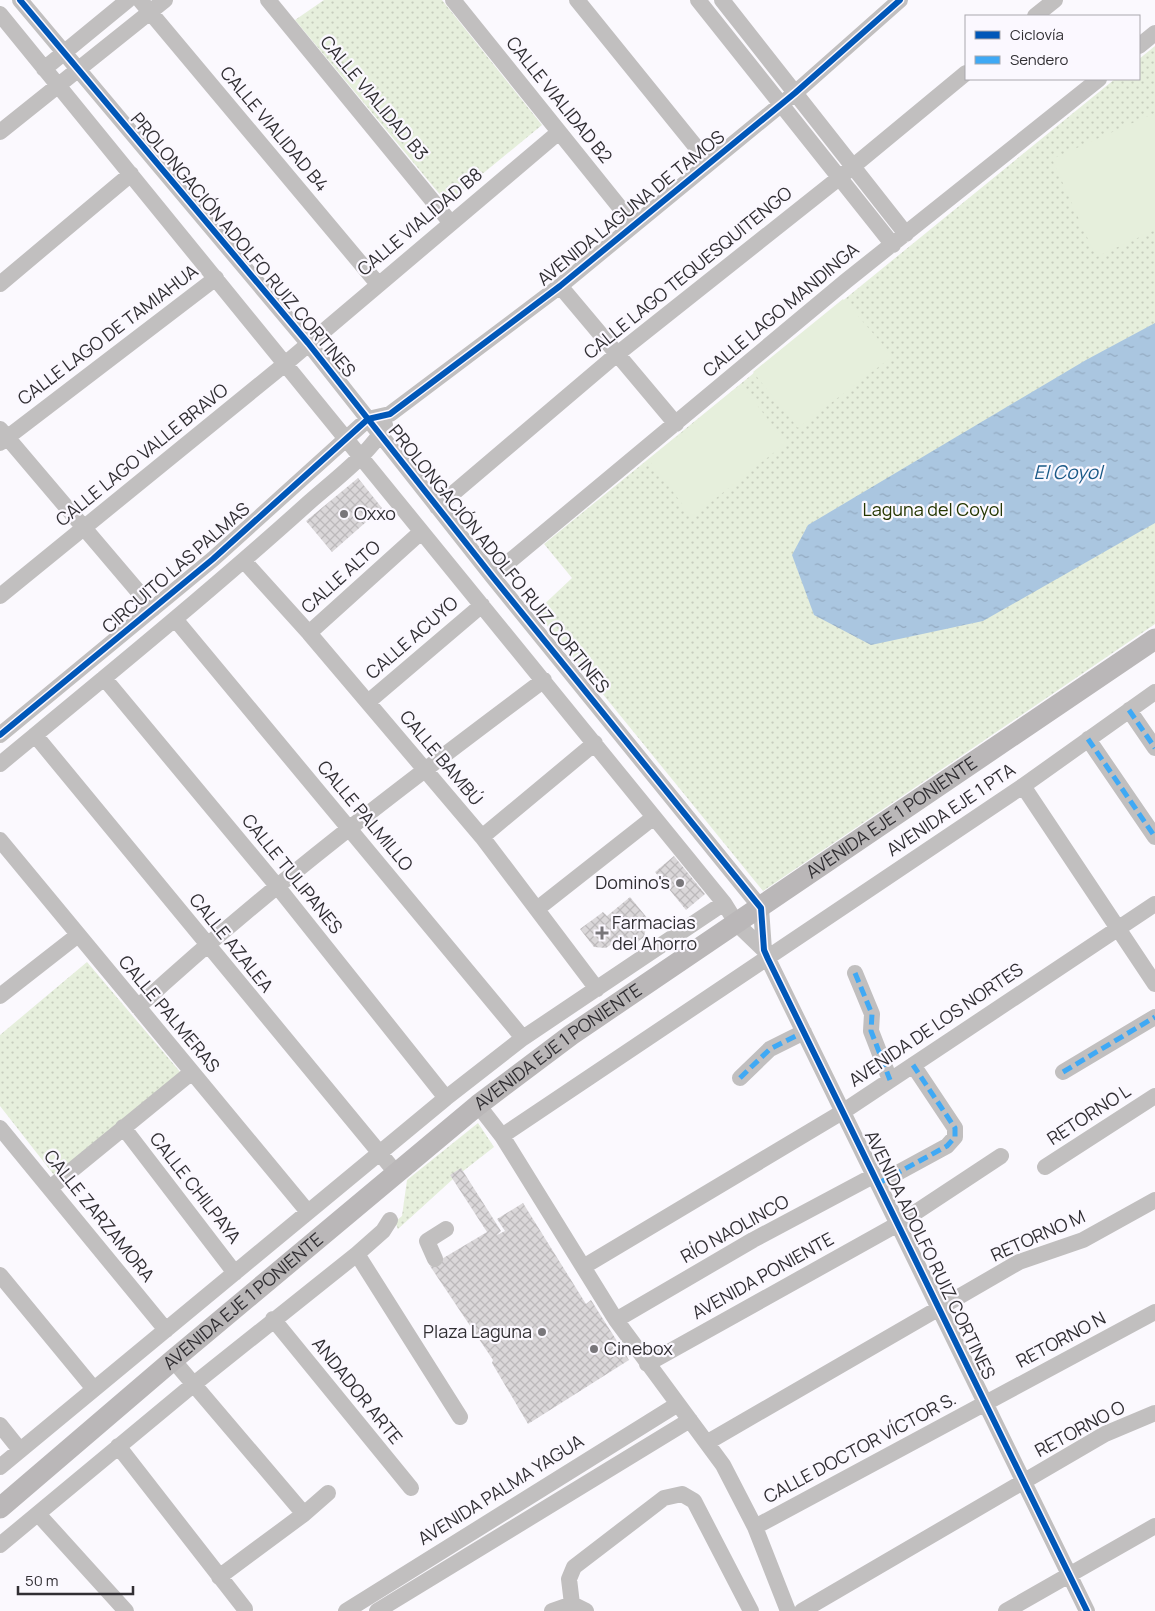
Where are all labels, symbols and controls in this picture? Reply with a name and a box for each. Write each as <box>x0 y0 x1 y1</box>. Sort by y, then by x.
legend <box>965 15 1140 80</box>
text: Ciclovía <box>1010 24 1064 45</box>
street label: CALLE VIALIDAD B3 <box>315 30 434 165</box>
street label: CALLE VIALIDAD B2 <box>501 31 618 168</box>
text: Sendero <box>1010 49 1069 70</box>
street label: CALLE VIALIDAD B4 <box>215 61 334 196</box>
street label: PROLONGACIÓN ADOLFO RUIZ CORTINES <box>126 107 362 382</box>
street label: AVENIDA LAGUNA DE TAMOS <box>532 124 729 290</box>
street label: CALLE VIALIDAD B8 <box>352 162 487 281</box>
street label: CALLE LAGO TEQUESQUITENGO <box>578 181 797 364</box>
street label: CALLE LAGO MANDINGA <box>697 236 864 382</box>
street label: CALLE LAGO DE TAMIAHUA <box>12 258 203 410</box>
street label: CALLE LAGO VALLE BRAVO <box>50 377 232 531</box>
street label: PROLONGACIÓN ADOLFO RUIZ CORTINES <box>384 419 616 697</box>
water label: El Coyol <box>1034 459 1105 485</box>
street label: CIRCUITO LAS PALMAS <box>96 496 254 638</box>
park label: Laguna del Coyol <box>863 497 1003 521</box>
place label: Oxxo <box>354 501 396 525</box>
marker: Oxxo <box>338 508 350 520</box>
street label: CALLE ALTO <box>296 534 385 618</box>
street label: CALLE ACUYO <box>360 590 463 684</box>
street label: CALLE BAMBÚ <box>395 705 489 810</box>
street label: AVENIDA EJE 1 PONIENTE <box>801 750 981 883</box>
street label: CALLE PALMILLO <box>313 755 419 876</box>
street label: AVENIDA EJE 1 PTA <box>881 757 1020 861</box>
street label: CALLE TULIPANES <box>237 809 349 938</box>
place label: Domino's <box>595 870 670 894</box>
marker: Domino's <box>674 877 686 889</box>
street label: CALLE AZALEA <box>184 888 280 997</box>
place label: Farmacias del Ahorro <box>612 910 697 955</box>
marker: Farmacias del Ahorro <box>596 927 608 939</box>
street label: CALLE PALMERAS <box>114 950 226 1077</box>
street label: AVENIDA DE LOS NORTES <box>844 957 1027 1092</box>
street label: AVENIDA EJE 1 PONIENTE <box>469 978 646 1115</box>
street label: RETORNO L <box>1042 1078 1135 1150</box>
street label: AVENIDA ADOLFO RUIZ CORTINES <box>860 1126 1002 1383</box>
street label: CALLE CHILPAYA <box>145 1127 247 1249</box>
street label: CALLE ZARZAMORA <box>39 1144 161 1287</box>
street label: RÍO NAOLINCO <box>676 1188 793 1268</box>
street label: RETORNO M <box>987 1204 1089 1267</box>
street label: AVENIDA PONIENTE <box>687 1226 838 1324</box>
street label: AVENIDA EJE 1 PONIENTE <box>157 1227 328 1375</box>
street label: RETORNO N <box>1012 1306 1109 1373</box>
place label: Plaza Laguna <box>423 1319 532 1343</box>
marker: Plaza Laguna <box>536 1326 548 1338</box>
street label: ANDADOR ARTE <box>307 1332 408 1449</box>
place label: Cinebox <box>604 1336 673 1360</box>
marker: Cinebox <box>588 1343 600 1355</box>
street label: CALLE DOCTOR VÍCTOR S. <box>759 1386 960 1508</box>
street label: RETORNO O <box>1030 1394 1129 1462</box>
street label: AVENIDA PALMA YAGUA <box>413 1428 588 1550</box>
scale bar <box>18 1564 132 1596</box>
text: 50 m <box>25 1570 59 1591</box>

